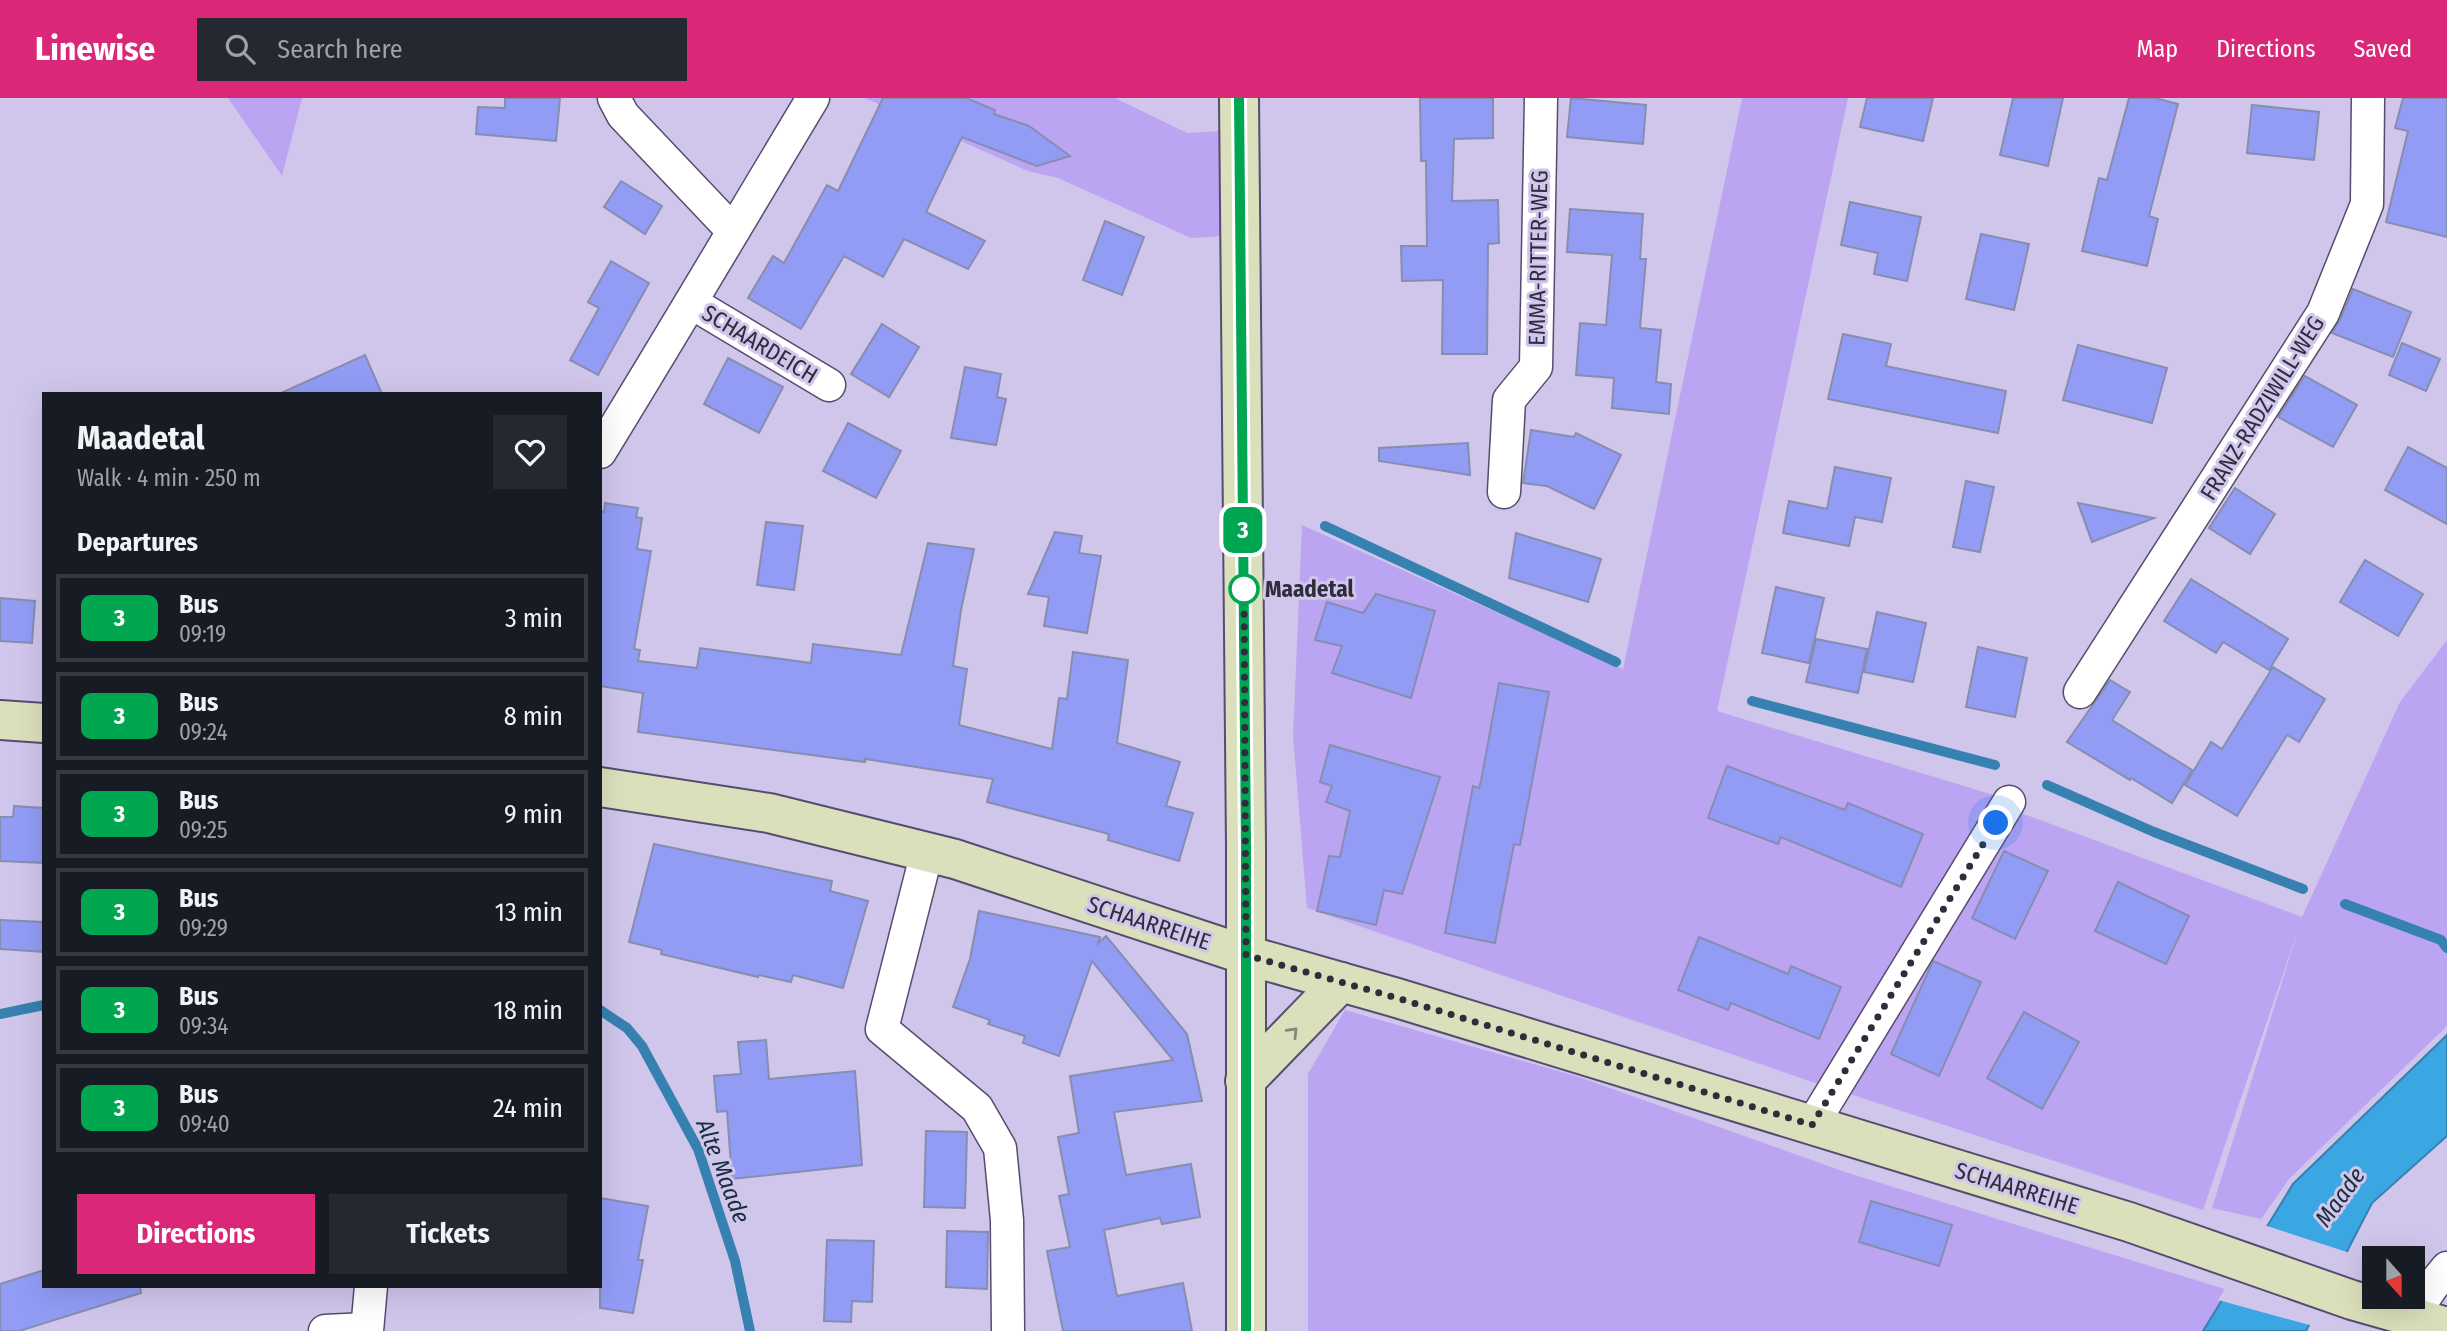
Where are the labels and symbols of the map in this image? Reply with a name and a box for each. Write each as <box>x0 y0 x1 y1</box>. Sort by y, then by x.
street label: EMMA-RITTER-WEG <box>1522 170 1554 346</box>
street label: SCHAARDEICH <box>697 299 823 389</box>
street label: FRANZ-RADZIWILL-WEG <box>2194 311 2330 505</box>
line badge: 3 <box>1220 507 1266 553</box>
marker: Maadetal <box>1229 574 1259 604</box>
place label: Maadetal <box>1265 575 1355 603</box>
your location <box>1978 805 2013 840</box>
street label: SCHAARREIHE <box>1084 890 1214 956</box>
one-way arrow <box>1284 1027 1297 1040</box>
water label: Alte Maade <box>690 1114 756 1227</box>
street label: SCHAARREIHE <box>1952 1156 2082 1220</box>
water label: Maade <box>2309 1162 2371 1232</box>
north arrow <box>2362 1246 2426 1309</box>

